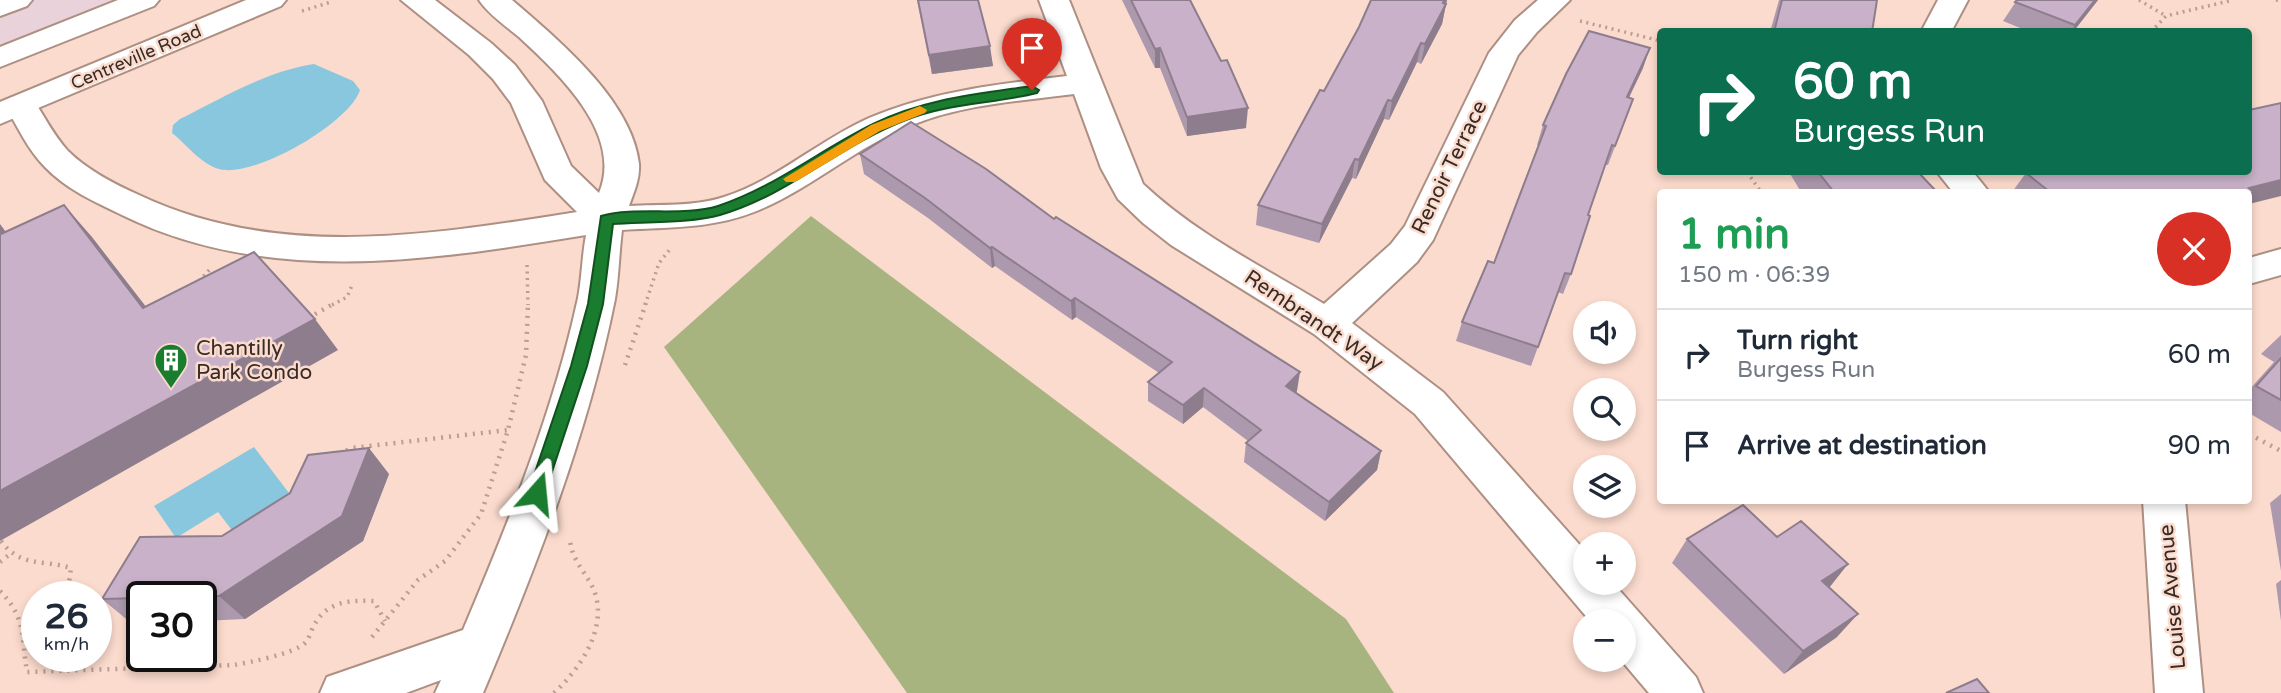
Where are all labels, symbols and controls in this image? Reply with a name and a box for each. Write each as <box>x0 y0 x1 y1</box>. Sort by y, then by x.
pin <box>1002 18 1062 90</box>
street label: Centreville Road <box>67 20 205 94</box>
icon: arrive <box>1013 29 1051 67</box>
text: 60 m <box>1793 53 1912 112</box>
icon: right <box>1678 56 1769 147</box>
street label: Renoir Terrace <box>1406 96 1493 238</box>
text: Burgess Run <box>1793 113 1985 151</box>
text: 1 min <box>1678 209 1790 260</box>
button: close <box>2157 212 2231 286</box>
text: 150 m · 06:39 <box>1678 261 1830 289</box>
street label: Rembrandt Way <box>1240 265 1388 376</box>
map controls <box>1573 301 1636 672</box>
button: sound <box>1573 301 1636 364</box>
text: Turn right <box>1737 325 1858 356</box>
place label: Chantilly Park Condo <box>196 336 312 385</box>
icon: right <box>1678 336 1716 374</box>
text: 60 m <box>2168 339 2231 370</box>
building icon: Chantilly Park Condo <box>152 341 190 390</box>
text: Burgess Run <box>1737 356 1875 384</box>
button: search <box>1573 378 1636 441</box>
icon: arrive <box>1678 427 1716 465</box>
text: Arrive at destination <box>1737 430 1987 461</box>
text: 90 m <box>2168 430 2231 461</box>
button: layers <box>1573 455 1636 518</box>
position arrow <box>500 456 574 530</box>
street label: Louise Avenue <box>2154 523 2191 671</box>
button: + <box>1573 532 1636 595</box>
speed limit sign: 30 <box>126 581 217 672</box>
text: 26 <box>45 596 88 638</box>
button: − <box>1573 609 1636 672</box>
text: km/h <box>44 633 89 655</box>

